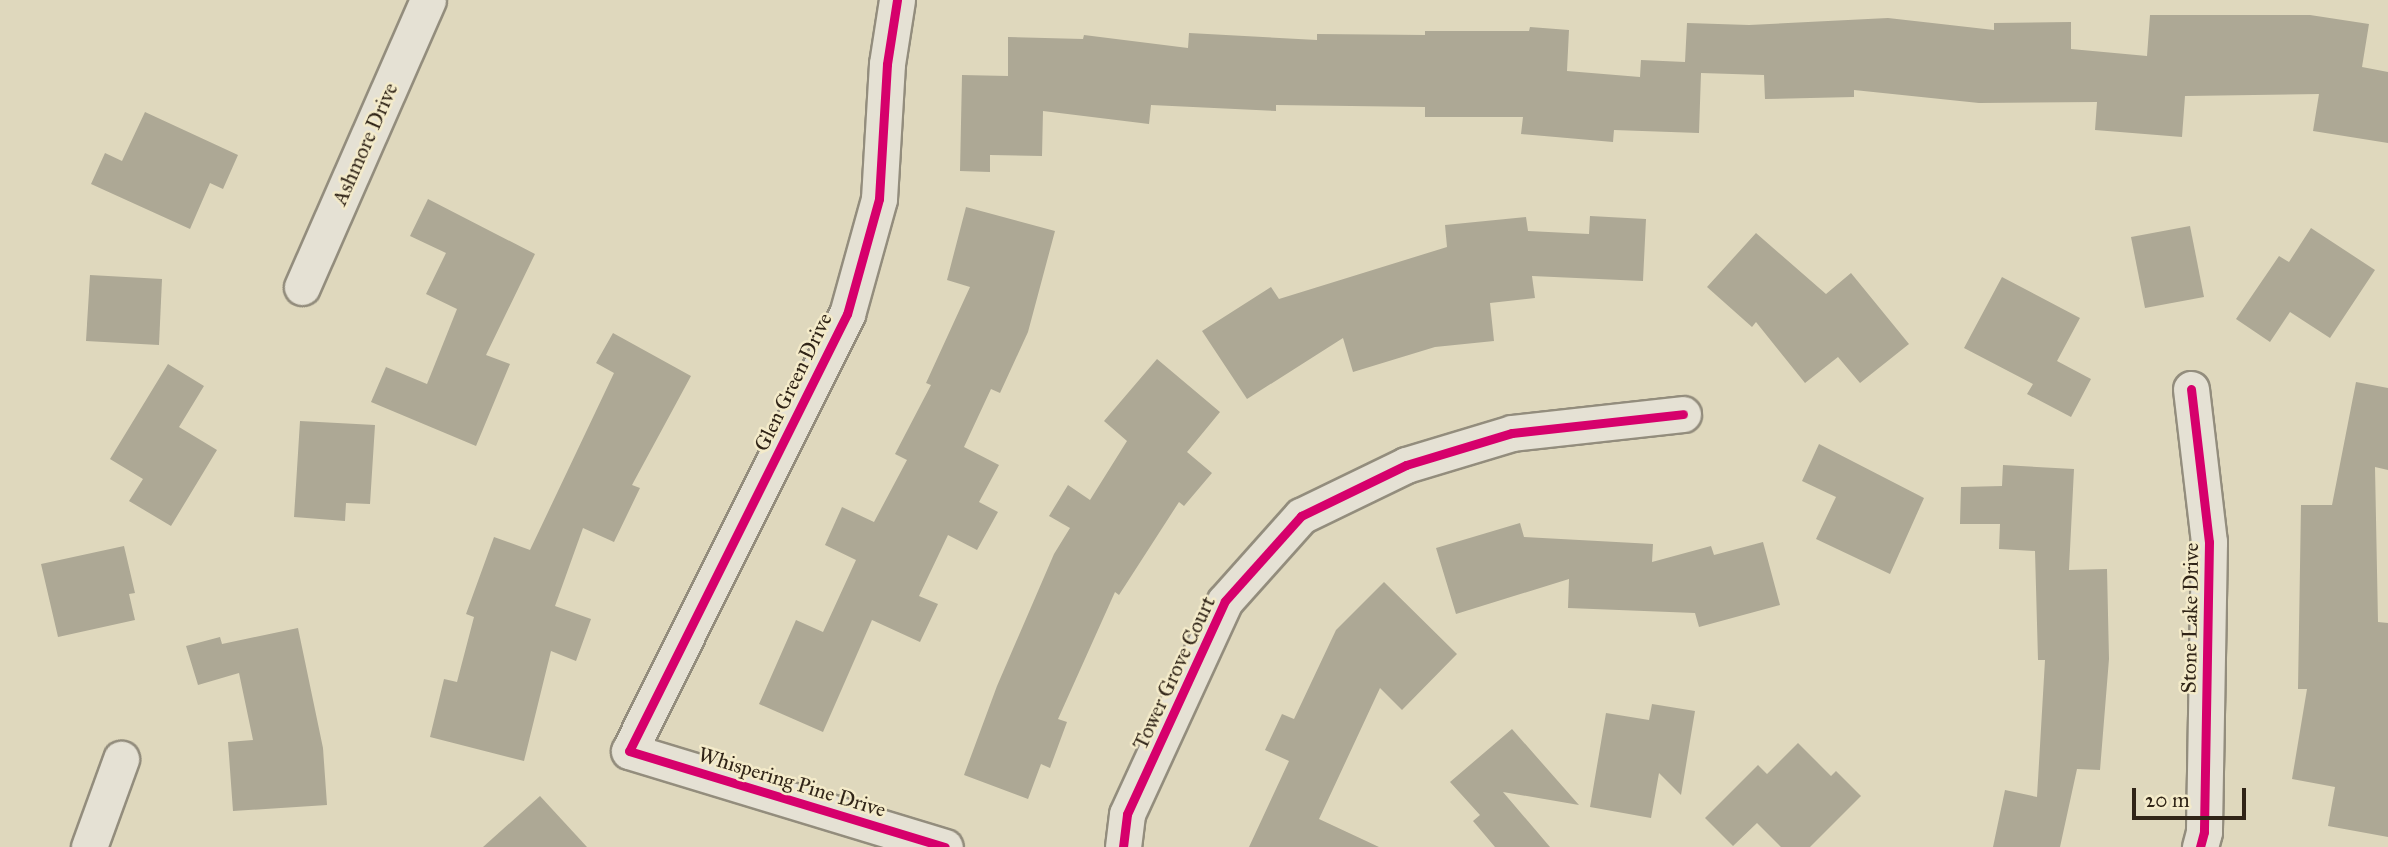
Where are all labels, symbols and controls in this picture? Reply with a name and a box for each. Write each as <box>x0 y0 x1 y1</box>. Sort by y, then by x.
street label: Ashmore Drive <box>327 79 403 209</box>
street label: Glen Green Drive <box>749 309 837 455</box>
street label: Stone Lake Drive <box>2176 542 2204 694</box>
street label: Tower Grove Court <box>1127 592 1221 754</box>
street label: Whispering Pine Drive <box>695 741 889 823</box>
scale bar <box>2136 774 2250 818</box>
text: 20 m <box>2145 787 2190 813</box>

